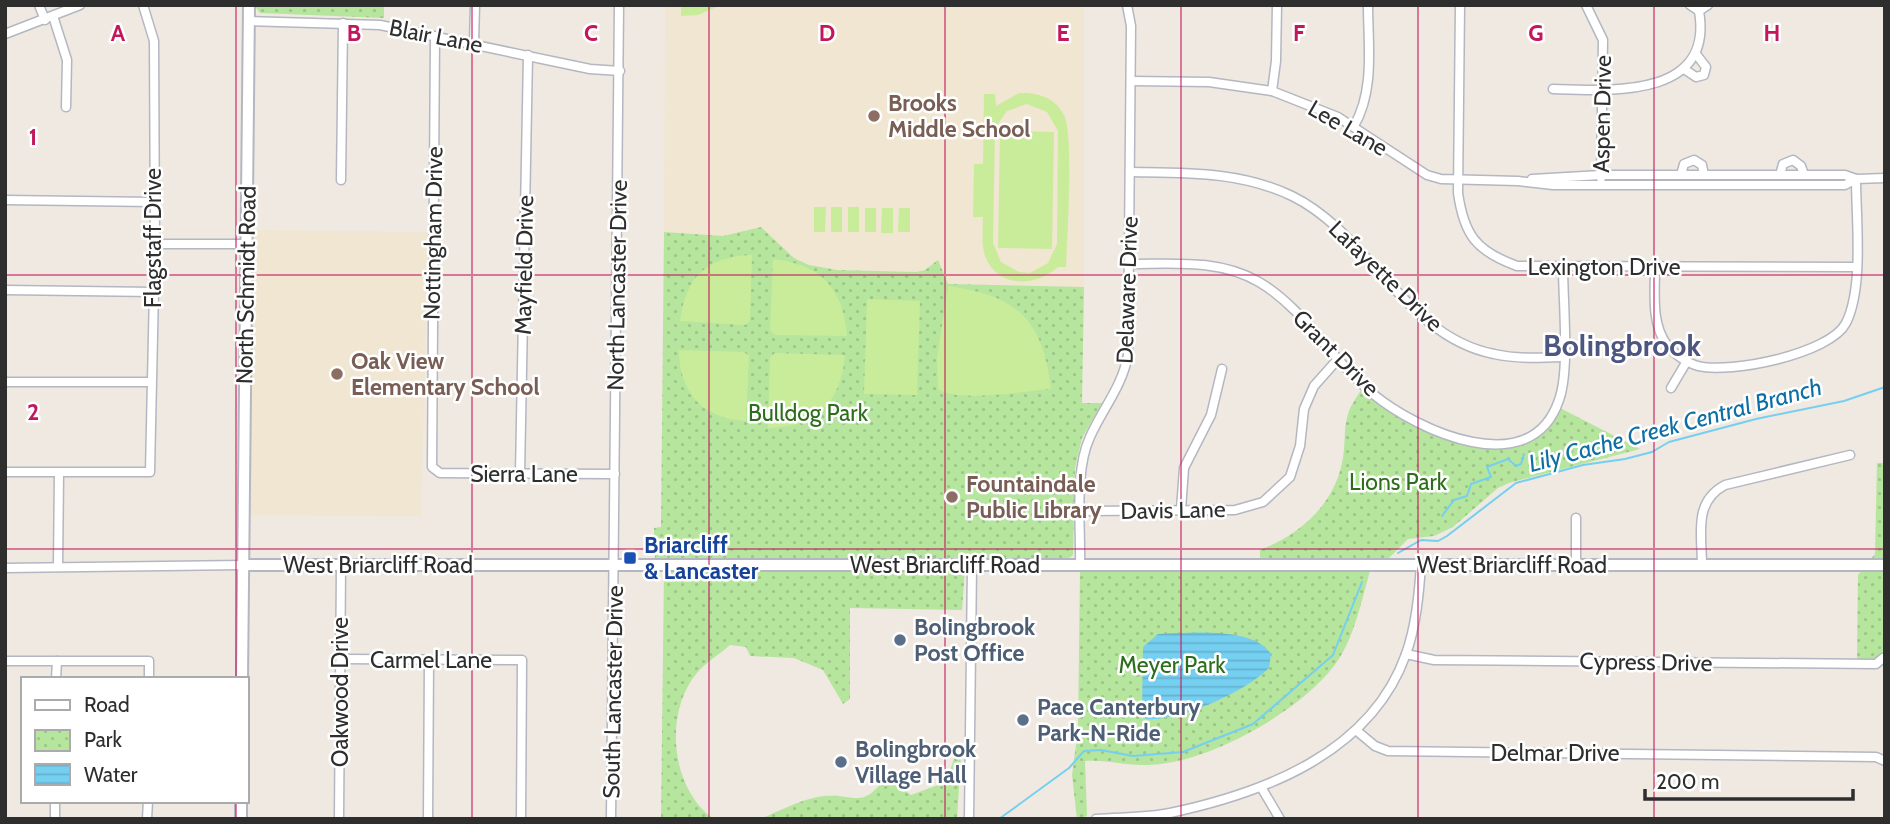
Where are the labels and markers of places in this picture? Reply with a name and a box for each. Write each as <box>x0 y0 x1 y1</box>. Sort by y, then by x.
place label: Brooks Middle School <box>888 89 1030 143</box>
marker: Brooks Middle School <box>866 108 882 124</box>
place label: Oak View Elementary School <box>351 347 539 401</box>
marker: Oak View Elementary School <box>329 366 345 382</box>
place label: Fountaindale Public Library <box>966 470 1102 524</box>
marker: Fountaindale Public Library <box>944 489 960 505</box>
place label: Briarcliff & Lancaster <box>644 531 759 585</box>
marker: Briarcliff & Lancaster <box>622 550 638 566</box>
place label: Bolingbrook Post Office <box>914 613 1036 667</box>
marker: Bolingbrook Post Office <box>892 632 908 648</box>
place label: Pace Canterbury Park-N-Ride <box>1037 693 1201 747</box>
marker: Pace Canterbury Park-N-Ride <box>1015 712 1031 728</box>
place label: Bolingbrook Village Hall <box>855 735 977 789</box>
marker: Bolingbrook Village Hall <box>833 754 849 770</box>

